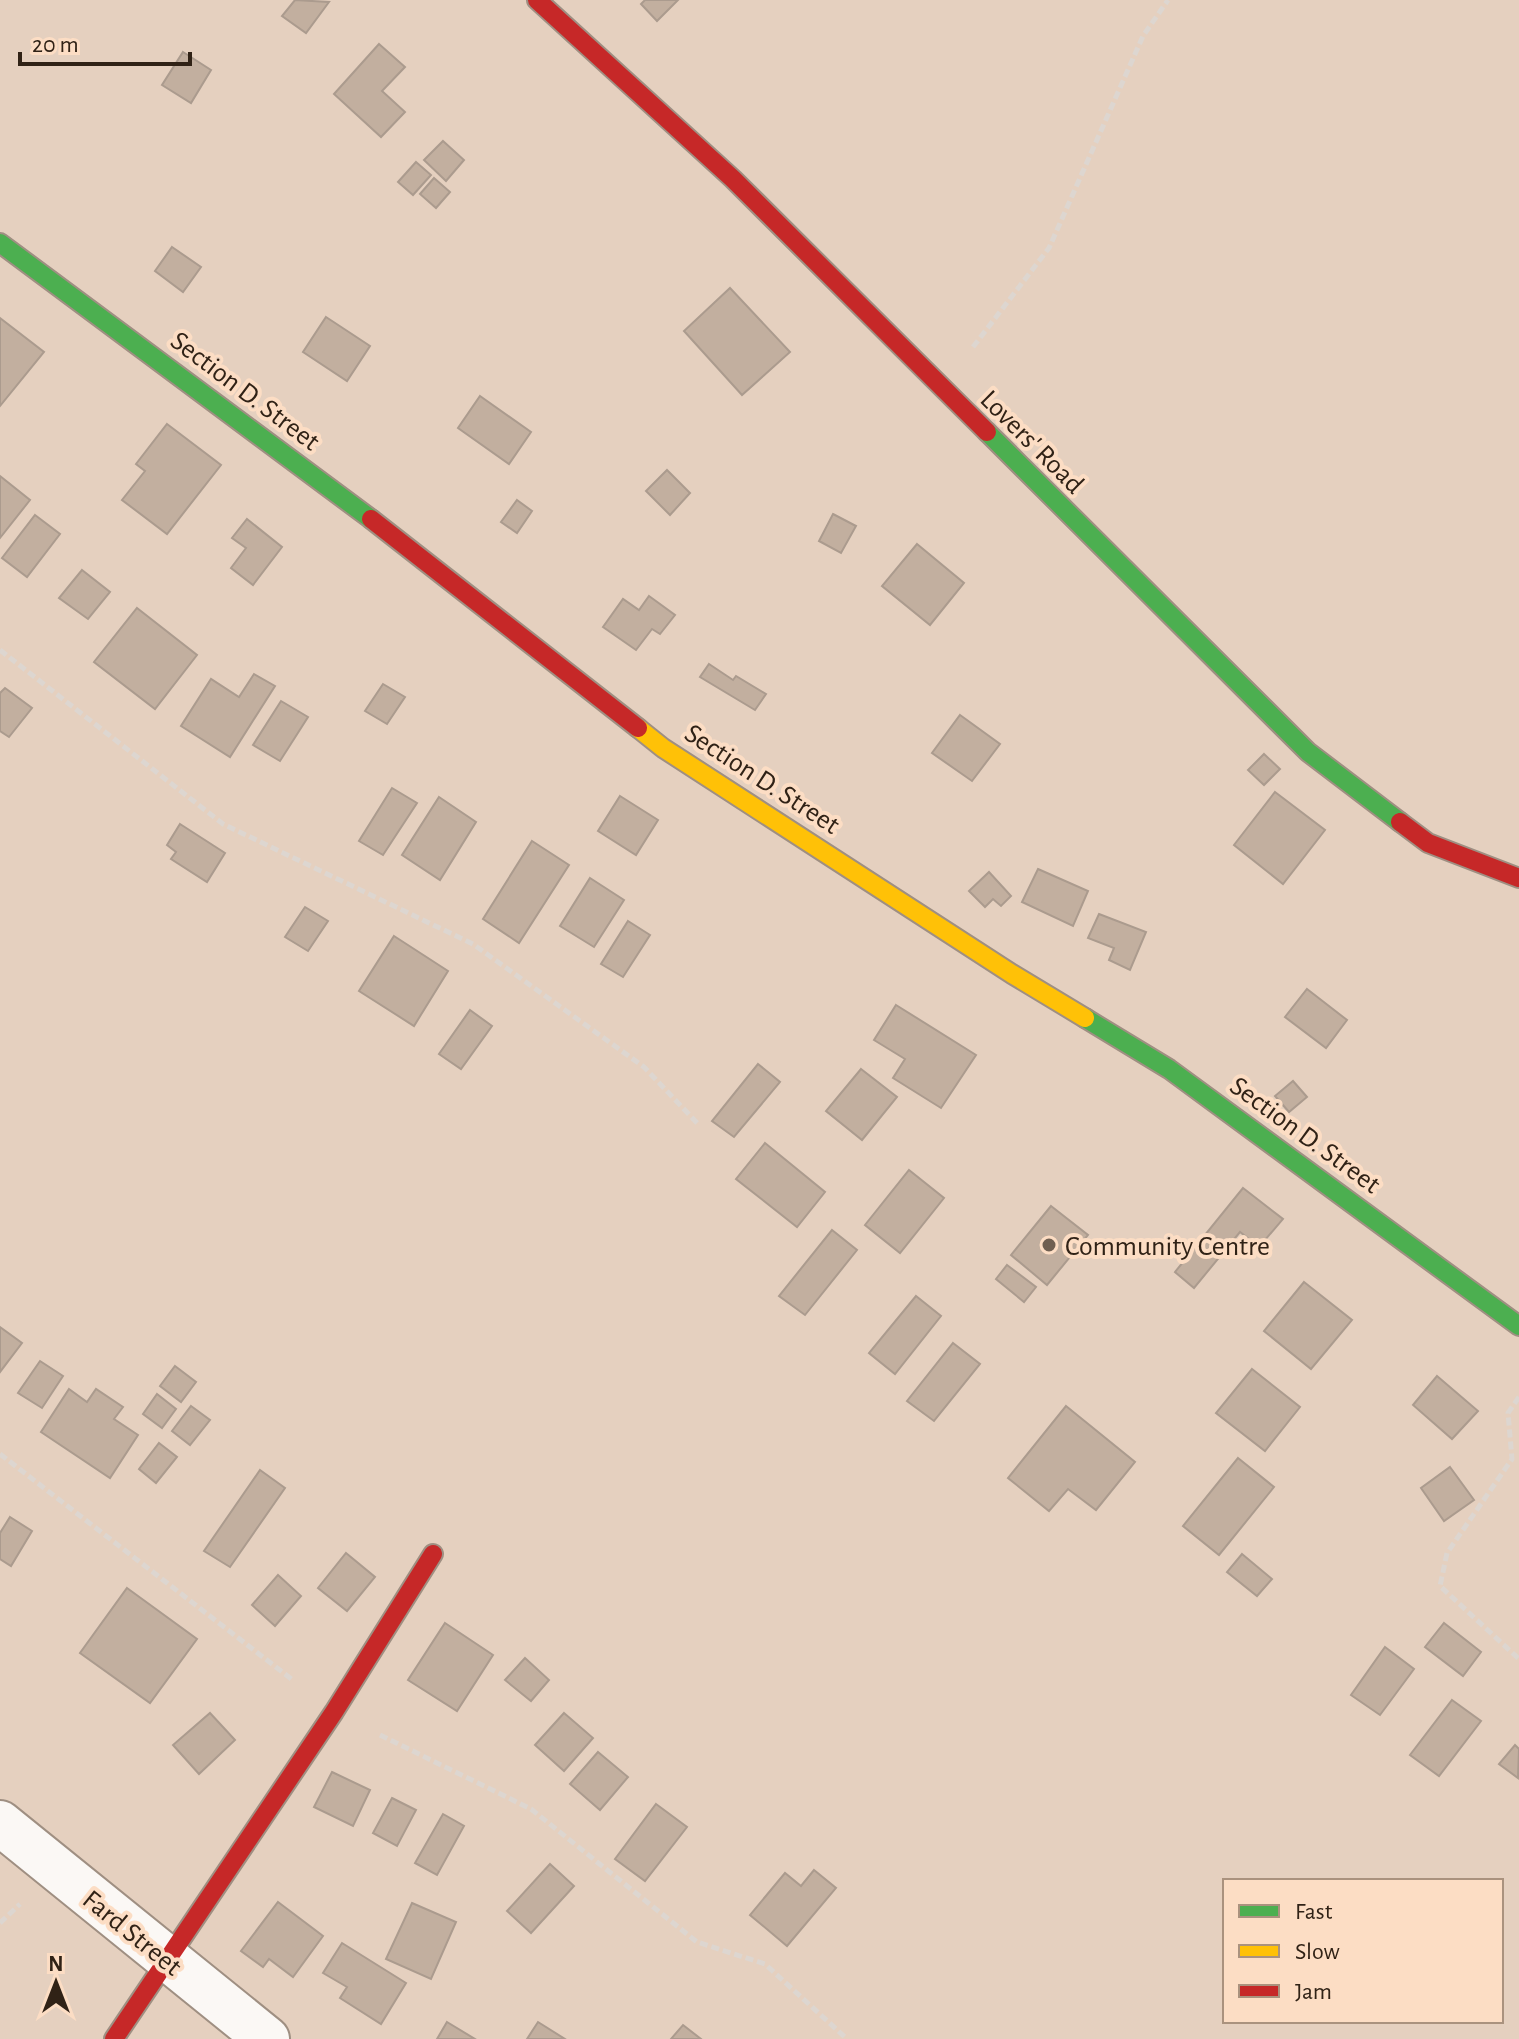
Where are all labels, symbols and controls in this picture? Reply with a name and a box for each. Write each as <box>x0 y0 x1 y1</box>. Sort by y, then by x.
scale bar <box>20 16 190 66</box>
text: 20 m <box>32 33 79 57</box>
street label: Section D. Street <box>165 327 325 456</box>
street label: Lovers' Road <box>975 385 1089 499</box>
street label: Section D. Street <box>679 719 844 840</box>
street label: Section D. Street <box>1224 1072 1385 1199</box>
place label: Community Centre <box>1065 1233 1270 1261</box>
marker: Community Centre <box>1040 1236 1058 1254</box>
legend <box>1223 1879 1503 2023</box>
street label: Fard Street <box>77 1886 186 1982</box>
text: Fast <box>1295 1900 1333 1924</box>
text: Slow <box>1295 1940 1340 1964</box>
north arrow <box>16 1943 96 2023</box>
text: N <box>48 1953 64 1975</box>
text: Jam <box>1295 1980 1332 2004</box>

